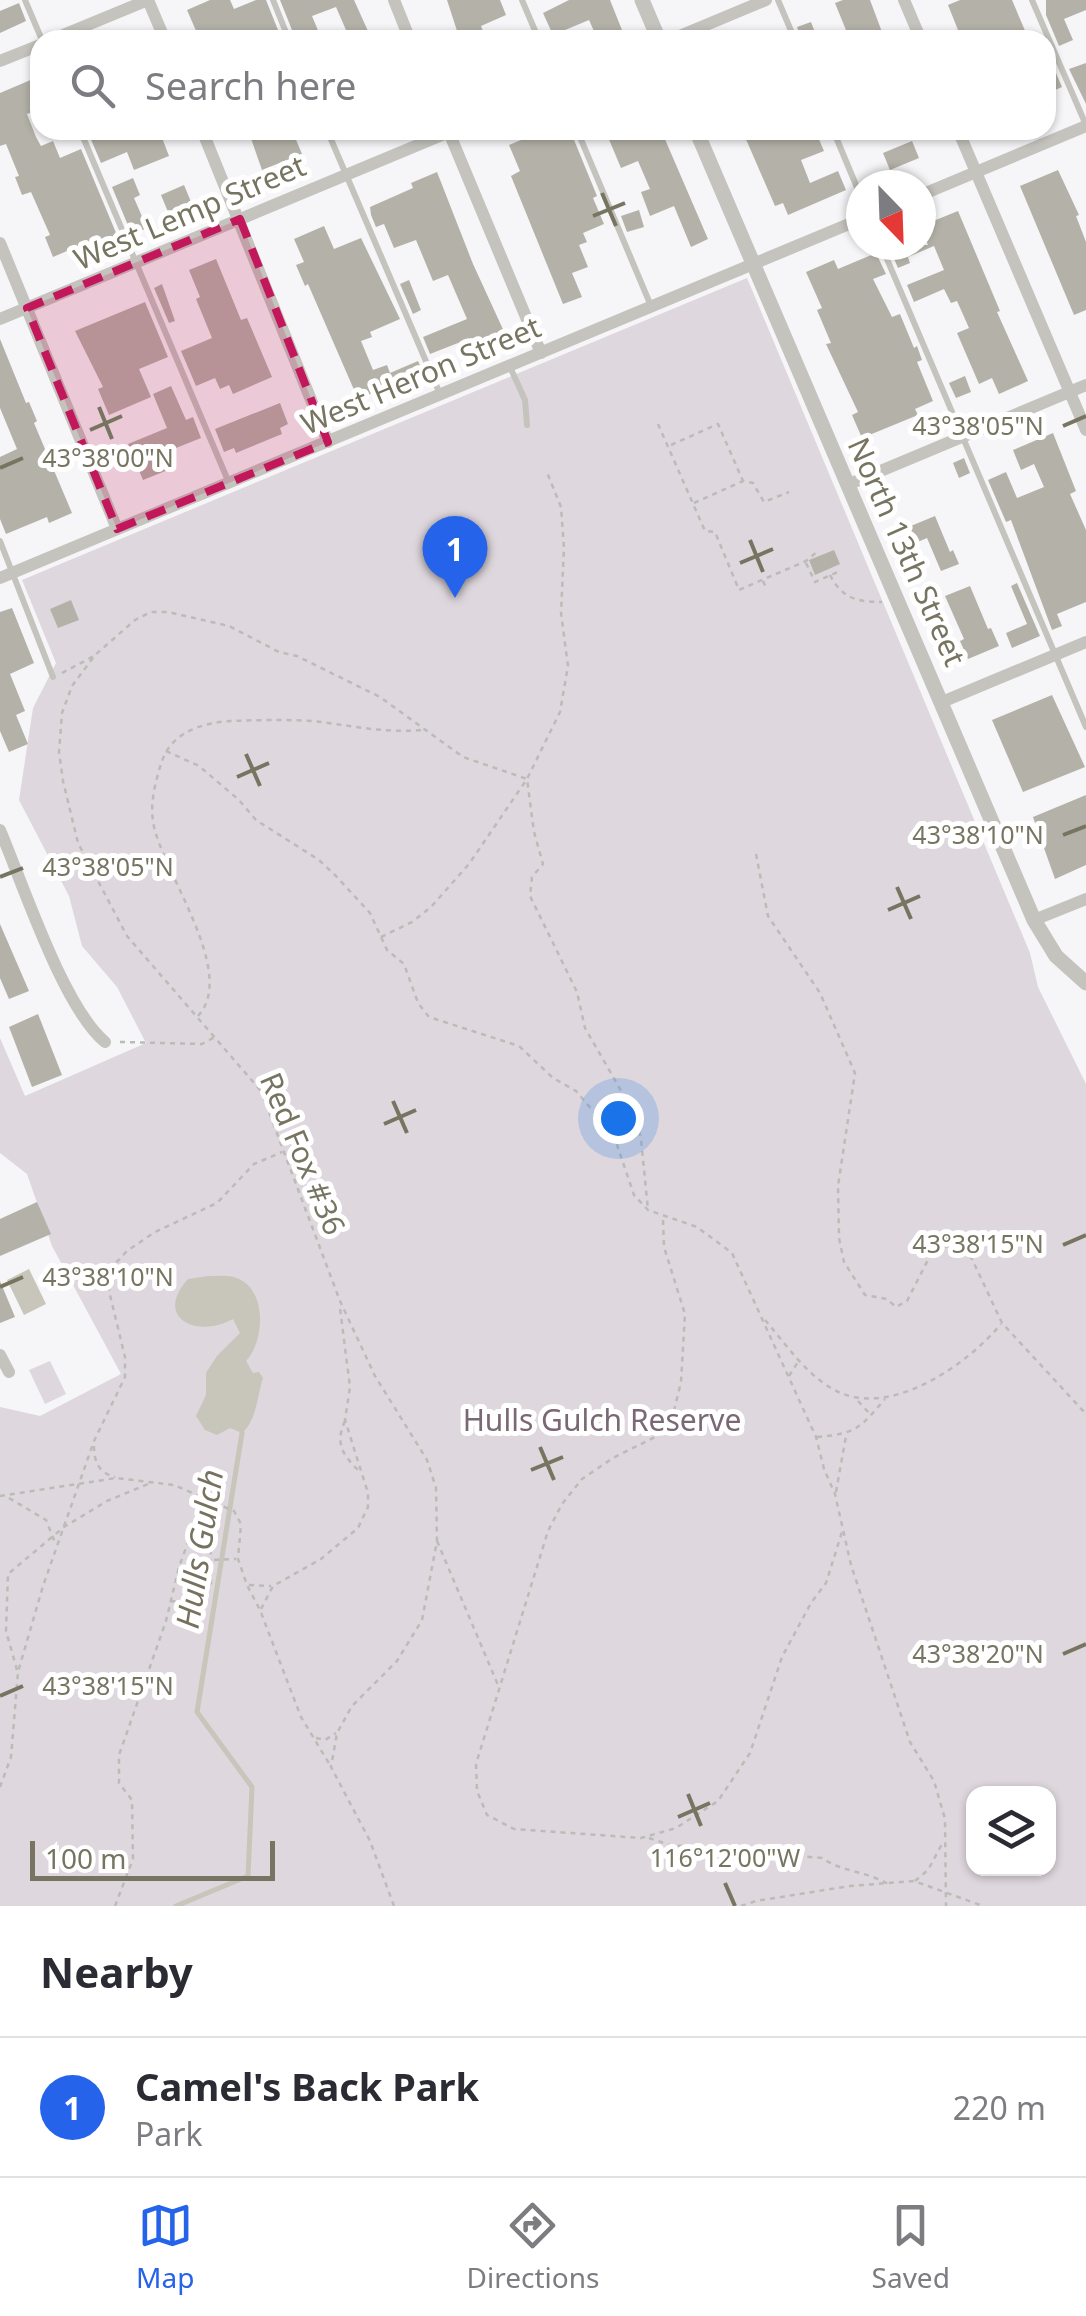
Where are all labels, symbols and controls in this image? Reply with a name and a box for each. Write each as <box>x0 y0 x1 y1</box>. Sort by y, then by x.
search box <box>30 30 1056 140</box>
icon: search <box>65 58 120 113</box>
text: Search here <box>145 59 356 111</box>
street label: West Lemp Street <box>67 144 312 279</box>
north arrow <box>846 170 936 260</box>
street label: West Heron Street <box>294 306 547 444</box>
text: 43°38'05"N <box>912 408 1044 442</box>
street label: North 13th Street <box>839 431 976 672</box>
text: 43°38'00"N <box>42 440 174 474</box>
pin: 1 <box>422 516 488 598</box>
text: 43°38'10"N <box>912 817 1044 851</box>
text: 43°38'05"N <box>42 849 174 883</box>
street label: Red Fox #36 <box>251 1066 356 1241</box>
your location <box>593 1093 644 1144</box>
text: 43°38'15"N <box>912 1226 1044 1260</box>
text: 43°38'10"N <box>42 1259 174 1293</box>
park label: Hulls Gulch Reserve <box>463 1399 741 1440</box>
water label: Hulls Gulch <box>165 1466 232 1631</box>
text: 43°38'20"N <box>912 1636 1044 1670</box>
text: 43°38'15"N <box>42 1668 174 1702</box>
map controls <box>966 1786 1056 1876</box>
button: layers <box>966 1786 1056 1876</box>
scale bar <box>30 1836 275 1880</box>
text: 100 m <box>45 1839 127 1877</box>
text: 116°12'00"W <box>650 1840 800 1874</box>
text: Nearby <box>40 1943 193 2000</box>
text: Camel's Back Park <box>135 2060 479 2112</box>
text: 1 <box>63 2086 82 2129</box>
text: 220 m <box>953 2086 1046 2129</box>
text: Park <box>135 2112 203 2155</box>
tab: Map <box>136 2198 194 2296</box>
tab: Directions <box>467 2198 599 2296</box>
tab: Saved <box>872 2198 950 2296</box>

